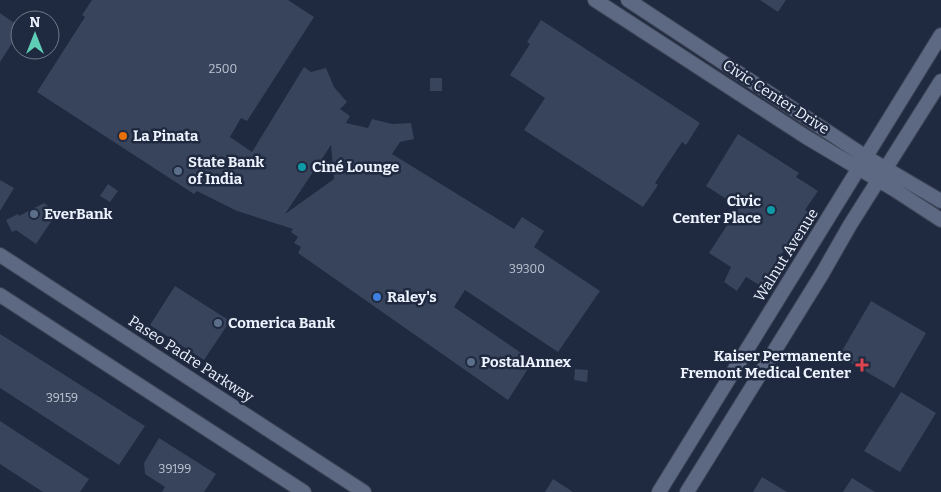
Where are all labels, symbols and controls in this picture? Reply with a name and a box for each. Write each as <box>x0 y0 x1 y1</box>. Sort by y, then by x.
north arrow <box>10 10 60 60</box>
text: N <box>30 14 41 31</box>
street label: Civic Center Drive <box>719 56 833 138</box>
house number: 2500 <box>209 62 237 76</box>
place label: La Pinata <box>133 127 199 145</box>
marker: La Pinata <box>117 130 129 142</box>
place label: State Bank of India <box>188 153 264 188</box>
place label: Ciné Lounge <box>312 158 399 176</box>
marker: Ciné Lounge <box>296 161 308 173</box>
marker: State Bank of India <box>172 165 184 177</box>
place label: Civic Center Place <box>673 192 761 227</box>
marker: Civic Center Place <box>765 204 777 216</box>
place label: EverBank <box>44 205 113 223</box>
street label: Walnut Avenue <box>750 205 822 305</box>
marker: EverBank <box>28 208 40 220</box>
house number: 39300 <box>509 262 545 276</box>
place label: Raley's <box>387 288 437 306</box>
marker: Raley's <box>371 291 383 303</box>
street label: Paseo Padre Parkway <box>125 312 257 406</box>
place label: Comerica Bank <box>228 314 335 332</box>
marker: Comerica Bank <box>212 317 224 329</box>
place label: Kaiser Permanente Fremont Medical Center <box>680 347 851 382</box>
place label: PostalAnnex <box>481 353 572 371</box>
marker: PostalAnnex <box>465 356 477 368</box>
marker: Kaiser Permanente Fremont Medical Center <box>855 358 869 372</box>
house number: 39159 <box>46 391 78 405</box>
house number: 39199 <box>159 462 191 476</box>

